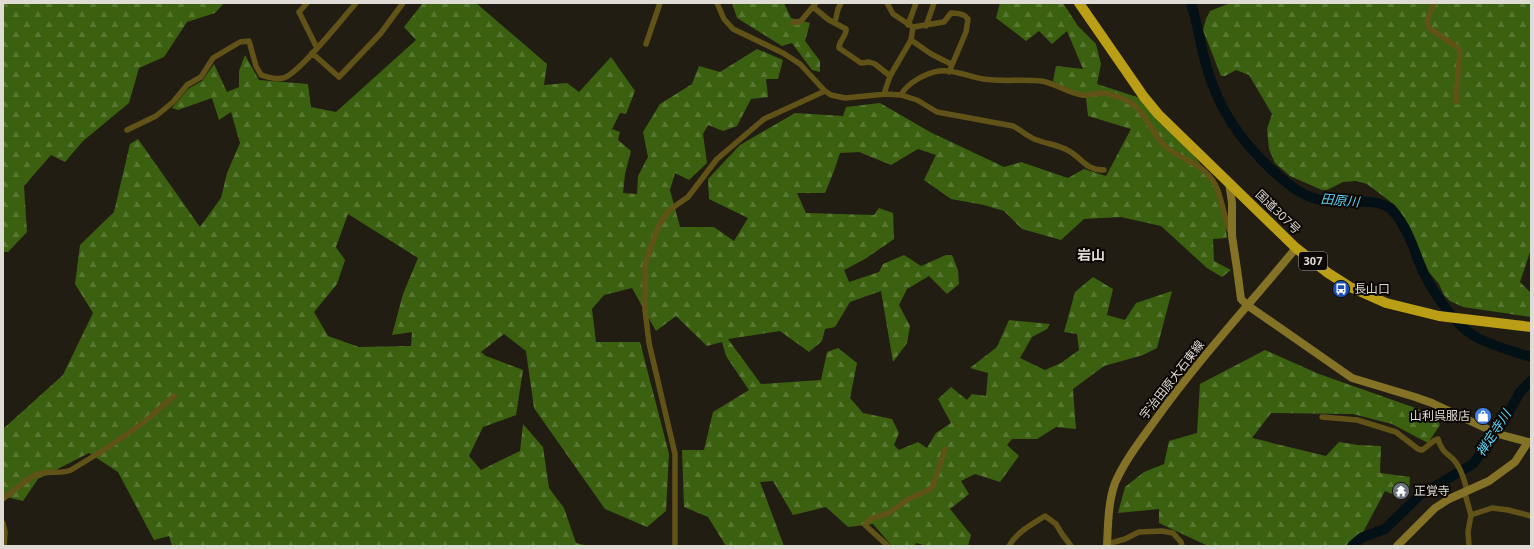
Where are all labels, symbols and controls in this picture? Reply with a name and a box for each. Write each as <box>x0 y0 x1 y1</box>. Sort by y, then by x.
street label: 国道307号 <box>1252 186 1305 237</box>
water label: 田原川 <box>1320 189 1362 211</box>
district label: 岩山 <box>1077 245 1105 264</box>
road number: 307 <box>1299 252 1327 270</box>
bus stop icon: 長山口 <box>1331 279 1351 299</box>
place label: 長山口 <box>1354 280 1390 297</box>
street label: 宇治田原大石東線 <box>1135 337 1208 423</box>
water label: 禅定寺川 <box>1471 405 1516 460</box>
shop icon: 山利呉服店 <box>1473 406 1493 426</box>
place label: 山利呉服店 <box>1410 407 1470 424</box>
temple icon: 正覚寺 <box>1391 481 1411 501</box>
place label: 正覚寺 <box>1414 482 1450 499</box>

